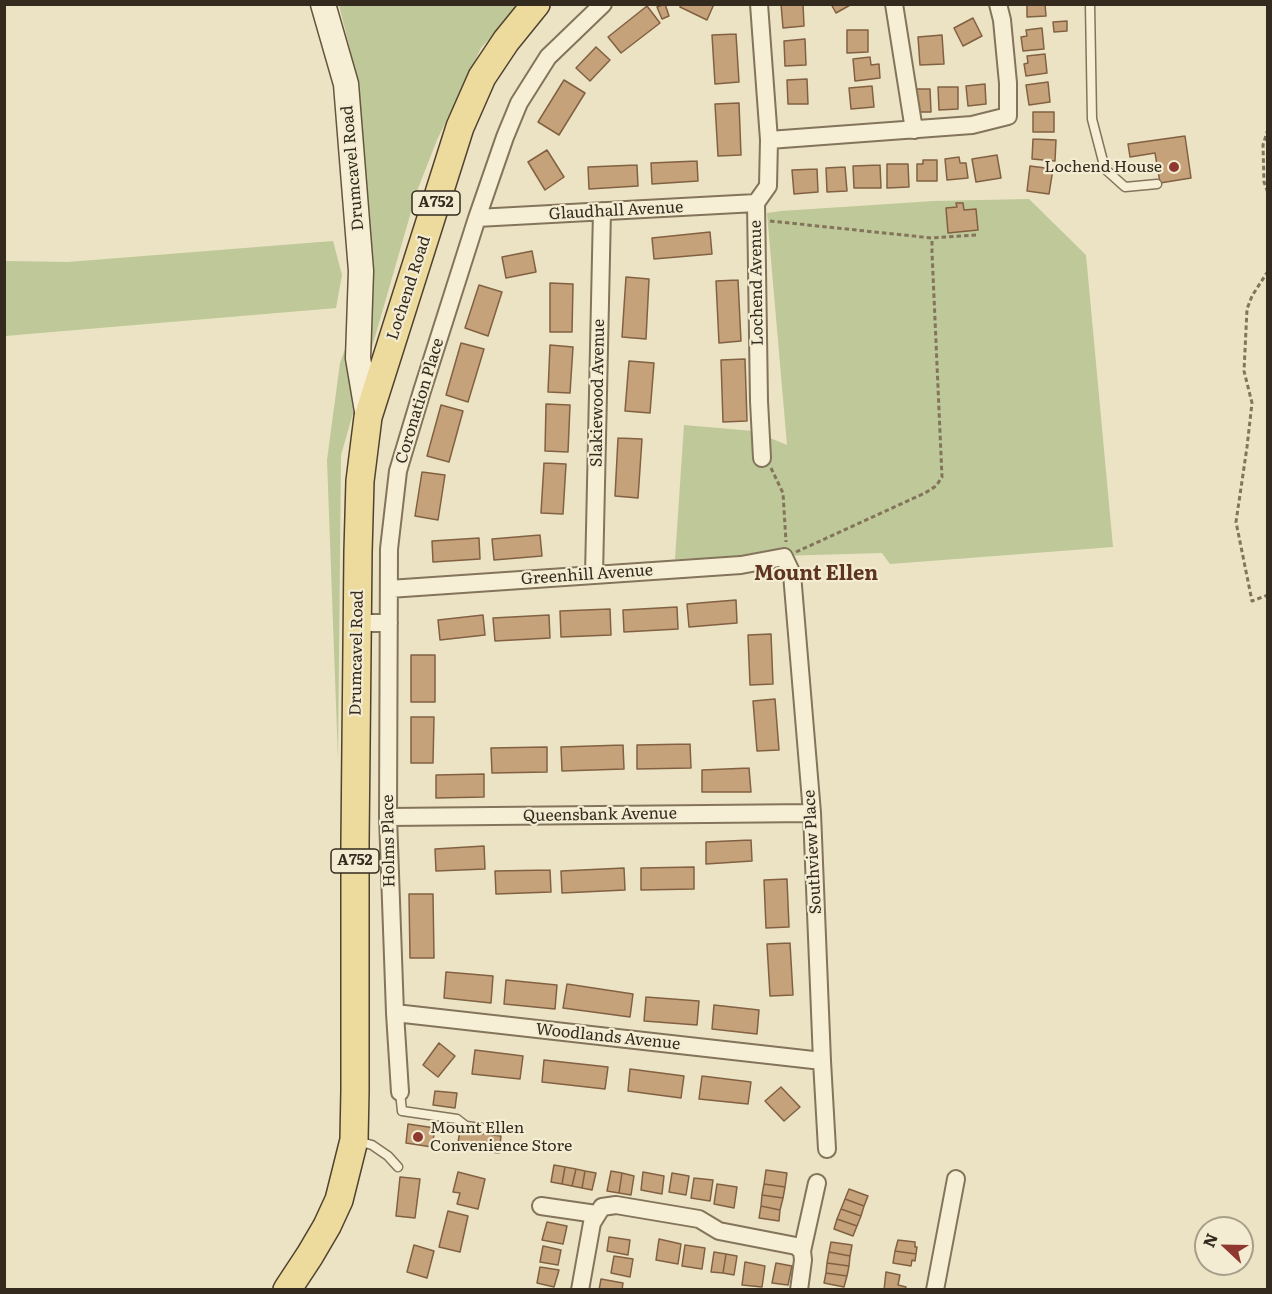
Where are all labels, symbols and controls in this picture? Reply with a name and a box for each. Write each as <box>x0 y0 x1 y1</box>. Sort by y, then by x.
street label: Drumcavel Road <box>338 104 368 232</box>
place label: Lochend House <box>1044 157 1162 177</box>
marker: Lochend House <box>1167 160 1181 174</box>
road number: A752 <box>412 191 460 215</box>
street label: Glaudhall Avenue <box>548 198 684 224</box>
street label: Lochend Avenue <box>746 220 768 346</box>
street label: Lochend Road <box>383 233 435 343</box>
street label: Slakiewood Avenue <box>587 319 609 467</box>
street label: Coronation Place <box>392 336 448 466</box>
street label: Greenhill Avenue <box>520 561 654 589</box>
district label: Mount Ellen <box>754 562 878 586</box>
street label: Drumcavel Road <box>346 590 368 716</box>
street label: Southview Place <box>800 789 826 915</box>
street label: Holms Place <box>379 794 399 888</box>
street label: Queensbank Avenue <box>523 804 677 826</box>
road number: A752 <box>331 849 379 873</box>
street label: Woodlands Avenue <box>535 1020 681 1054</box>
place label: Mount Ellen Convenience Store <box>430 1118 572 1156</box>
marker: Mount Ellen Convenience Store <box>411 1130 425 1144</box>
north arrow <box>1194 1216 1254 1276</box>
text: N <box>1196 1229 1223 1251</box>

